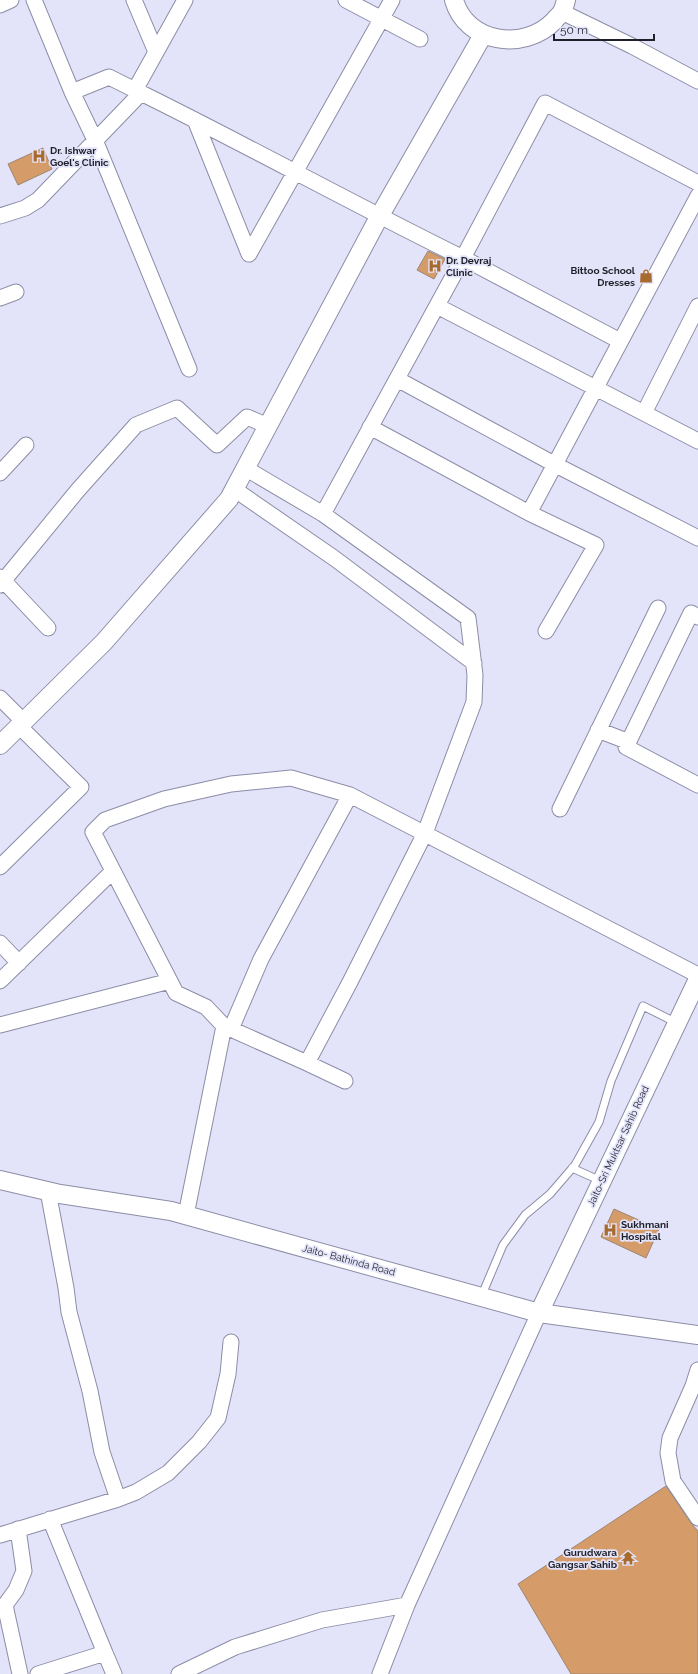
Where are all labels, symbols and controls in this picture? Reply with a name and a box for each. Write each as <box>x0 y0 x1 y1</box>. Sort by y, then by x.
scale bar <box>554 16 654 42</box>
text: 50 m <box>560 23 588 37</box>
place label: Dr. Ishwar Goel's Clinic <box>50 145 109 168</box>
hospital icon: Dr. Ishwar Goel's Clinic <box>31 148 47 164</box>
place label: Dr. Devraj Clinic <box>446 255 491 278</box>
hospital icon: Dr. Devraj Clinic <box>427 258 443 274</box>
place label: Bittoo School Dresses <box>570 265 636 288</box>
shop icon: Bittoo School Dresses <box>638 268 654 284</box>
street label: Jaito-Sri Muktsar Sahib Road <box>585 1084 651 1208</box>
place label: Sukhmani Hospital <box>621 1219 669 1242</box>
hospital icon: Sukhmani Hospital <box>602 1222 618 1238</box>
street label: Jaito- Bathinda Road <box>301 1242 397 1278</box>
place label: Gurudwara Gangsar Sahib <box>548 1547 618 1570</box>
temple icon: Gurudwara Gangsar Sahib <box>620 1550 636 1566</box>

